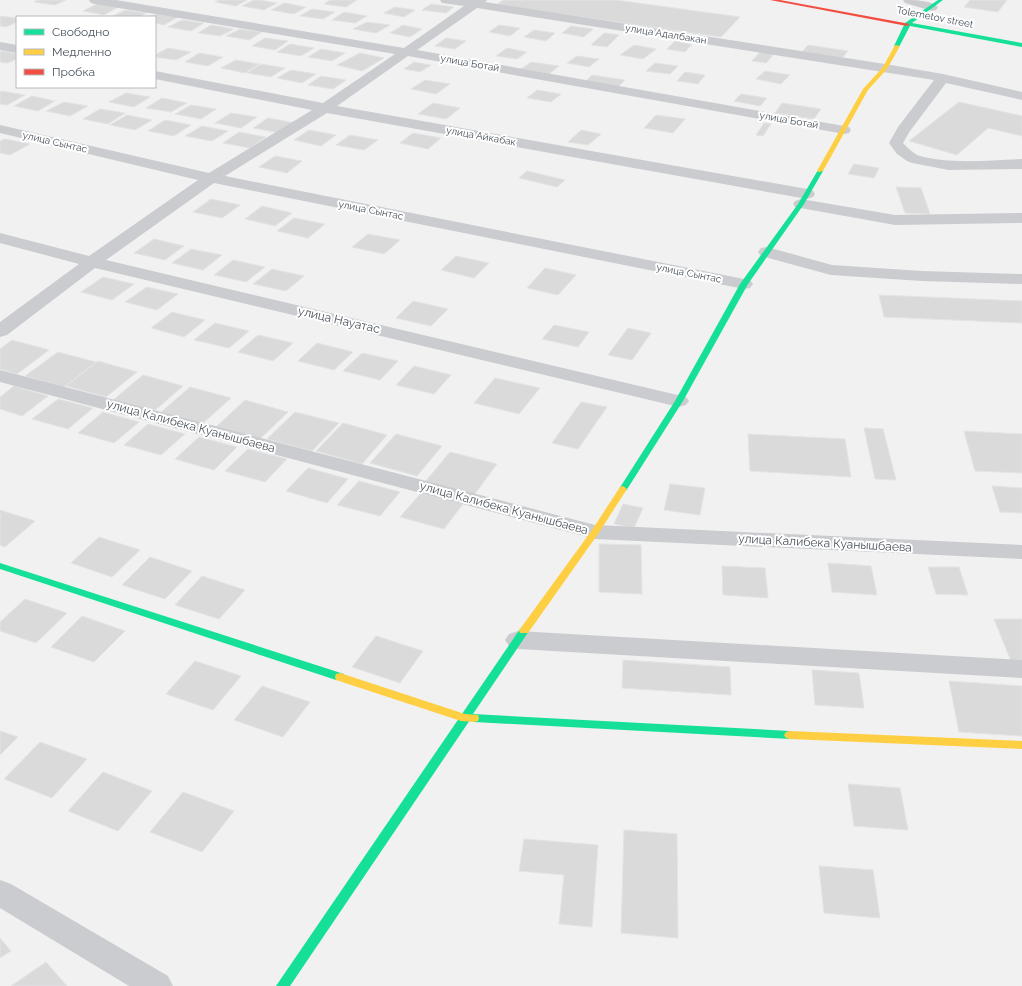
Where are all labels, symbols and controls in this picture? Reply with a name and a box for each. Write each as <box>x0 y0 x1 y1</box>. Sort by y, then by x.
street label: Tolemetov street <box>896 4 975 30</box>
legend <box>16 16 156 88</box>
street label: улица Адалбакан <box>625 22 708 46</box>
text: Свободно <box>52 25 109 39</box>
text: Медленно <box>52 45 111 59</box>
street label: улица Ботай <box>440 52 500 74</box>
text: Пробка <box>52 65 95 79</box>
street label: улица Ботай <box>759 109 819 131</box>
street label: улица Айкабак <box>445 124 517 148</box>
street label: улица Сынтас <box>22 129 89 155</box>
street label: улица Сынтас <box>338 198 405 222</box>
street label: улица Сынтас <box>656 261 723 285</box>
street label: улица Науатас <box>297 304 382 336</box>
street label: улица Калибека Куанышбаева <box>105 397 277 455</box>
street label: улица Калибека Куанышбаева <box>418 479 590 537</box>
street label: улица Калибека Куанышбаева <box>738 531 912 555</box>

